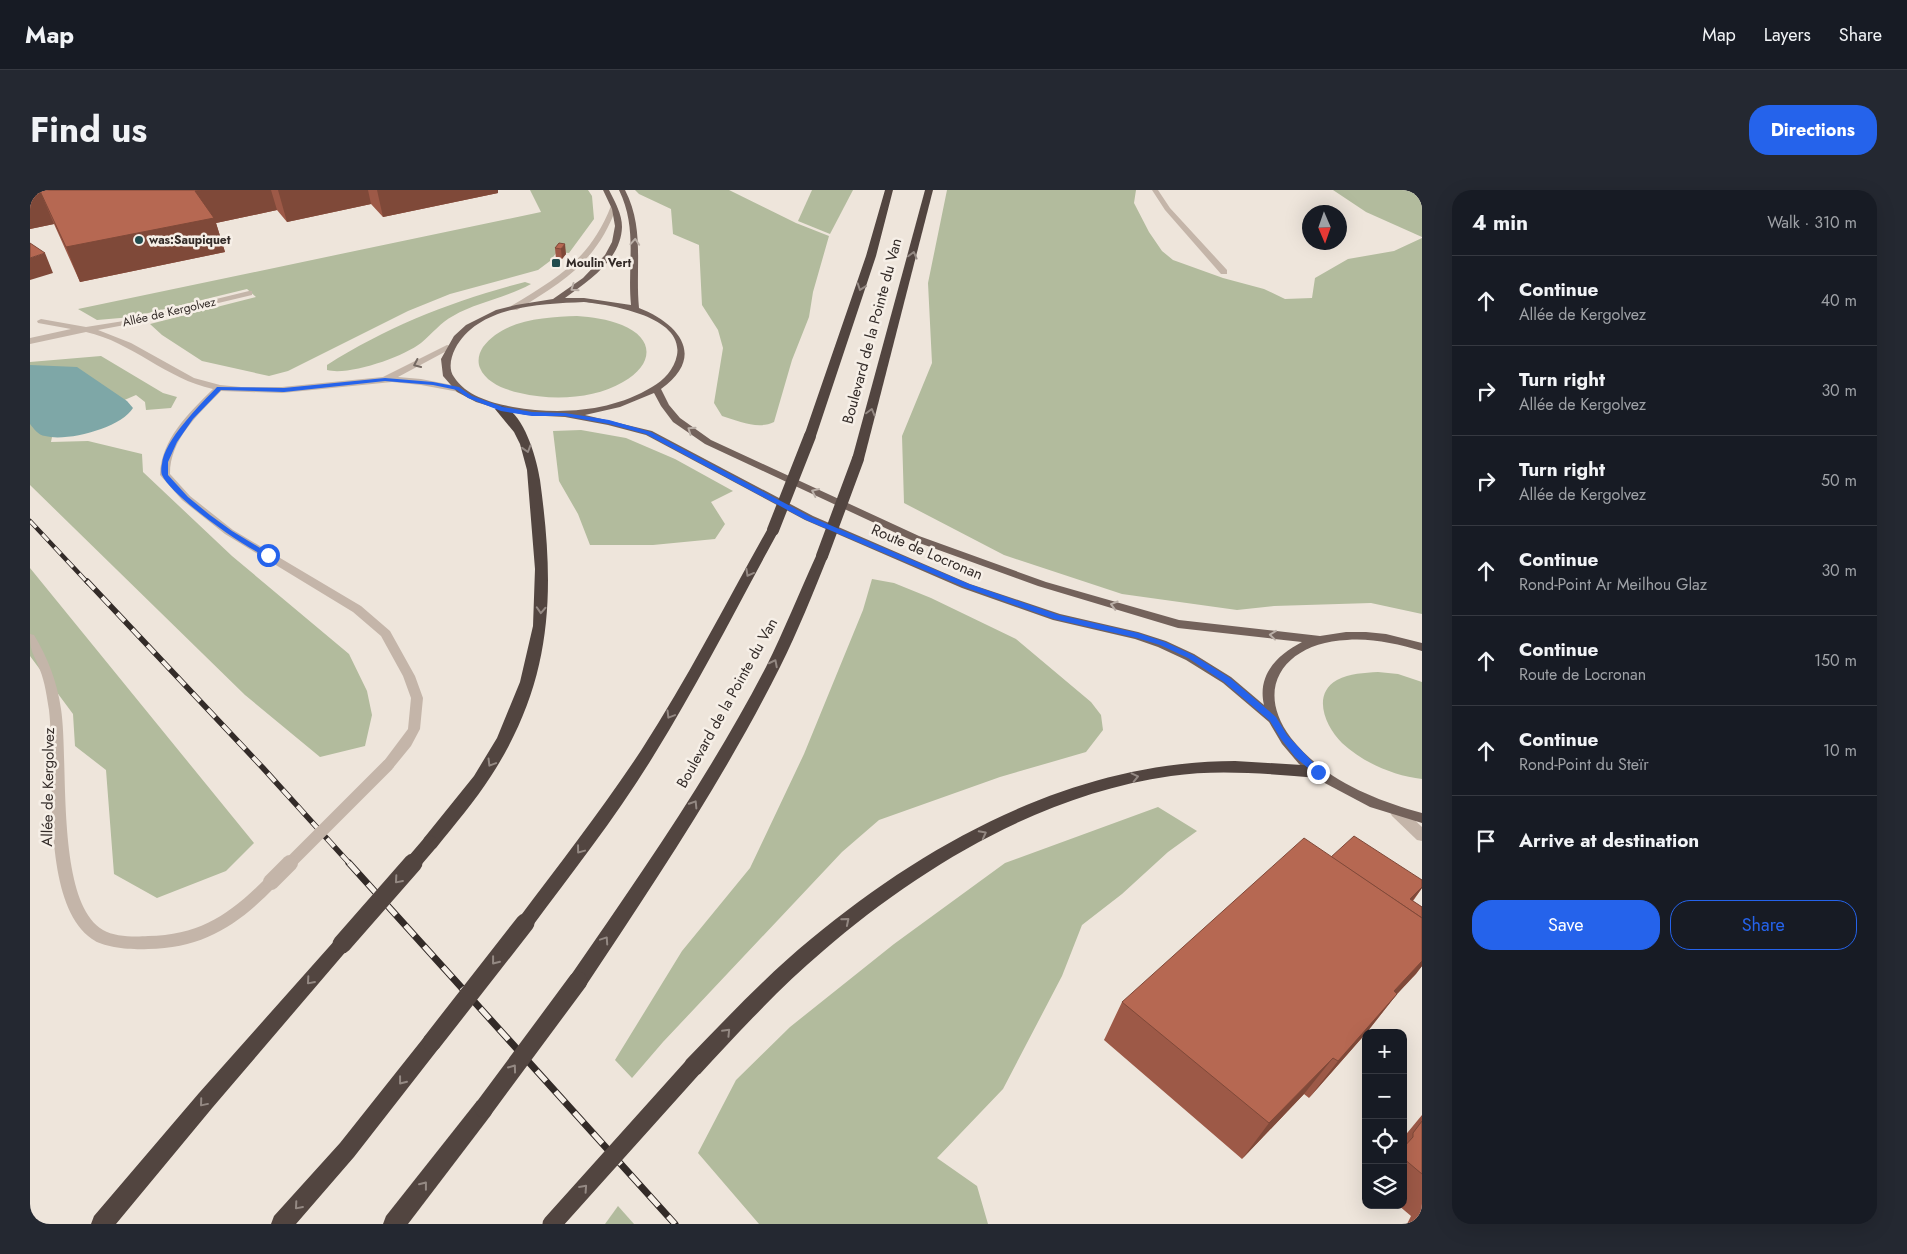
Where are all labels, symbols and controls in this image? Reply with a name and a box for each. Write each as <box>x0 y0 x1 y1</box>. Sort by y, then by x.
text: Map <box>25 17 74 52</box>
text: Map <box>1702 22 1736 48</box>
text: Layers <box>1764 22 1811 48</box>
text: Share <box>1839 22 1882 48</box>
text: Find us <box>30 105 147 155</box>
button: Directions <box>1749 105 1877 155</box>
north arrow <box>1302 205 1347 250</box>
text: 4 min <box>1472 208 1528 238</box>
text: Walk · 310 m <box>1767 211 1857 234</box>
place label: was:Saupiquet <box>148 231 231 249</box>
marker: was:Saupiquet <box>133 234 145 246</box>
street label: Boulevard de la Pointe du Van <box>837 236 907 426</box>
one-way arrow <box>629 238 640 246</box>
one-way arrow <box>907 251 918 260</box>
place label: Moulin Vert <box>566 254 631 272</box>
marker: Moulin Vert <box>550 257 562 269</box>
text: Continue <box>1519 276 1598 303</box>
one-way arrow <box>570 282 579 291</box>
one-way arrow <box>856 283 866 291</box>
icon: ahead <box>1472 287 1500 315</box>
text: 40 m <box>1821 289 1857 312</box>
street label: Allée de Kergolvez <box>121 292 218 331</box>
text: Allée de Kergolvez <box>1519 303 1646 326</box>
one-way arrow <box>414 358 423 368</box>
text: Turn right <box>1519 366 1605 393</box>
icon: right <box>1472 377 1500 405</box>
text: 30 m <box>1821 379 1857 402</box>
text: Allée de Kergolvez <box>1519 393 1646 416</box>
one-way arrow <box>865 408 876 417</box>
one-way arrow <box>687 427 696 436</box>
one-way arrow <box>522 444 532 452</box>
text: Turn right <box>1519 456 1605 483</box>
icon: right <box>1472 467 1500 495</box>
text: 50 m <box>1821 469 1857 492</box>
text: Allée de Kergolvez <box>1519 483 1646 506</box>
one-way arrow <box>811 488 820 499</box>
street label: Route de Locronan <box>868 519 986 585</box>
route start <box>257 544 280 567</box>
text: Continue <box>1519 546 1598 573</box>
icon: ahead <box>1472 557 1500 585</box>
text: 30 m <box>1821 559 1857 582</box>
one-way arrow <box>746 568 756 577</box>
text: Rond-Point Ar Meilhou Glaz <box>1519 573 1707 596</box>
one-way arrow <box>1111 601 1119 611</box>
one-way arrow <box>536 606 547 614</box>
street label: Boulevard de la Pointe du Van <box>671 614 783 792</box>
one-way arrow <box>1269 630 1277 641</box>
text: Continue <box>1519 636 1598 663</box>
icon: ahead <box>1472 647 1500 675</box>
text: 150 m <box>1814 649 1857 672</box>
one-way arrow <box>768 659 778 668</box>
text: Route de Locronan <box>1519 663 1646 686</box>
one-way arrow <box>667 709 677 718</box>
text: Continue <box>1519 726 1598 753</box>
street label: Allée de Kergolvez <box>36 727 60 847</box>
icon: ahead <box>1472 737 1500 765</box>
text: 10 m <box>1823 739 1857 762</box>
text: Rond-Point du Steïr <box>1519 753 1649 776</box>
one-way arrow <box>487 757 497 766</box>
route end <box>1307 761 1330 784</box>
one-way arrow <box>1130 772 1139 783</box>
one-way arrow <box>688 801 697 810</box>
icon: arrive <box>1472 827 1500 855</box>
text: Arrive at destination <box>1519 827 1699 854</box>
one-way arrow <box>978 830 987 840</box>
one-way arrow <box>577 844 585 853</box>
one-way arrow <box>395 874 404 883</box>
button: Save <box>1472 900 1660 950</box>
button: Share <box>1670 900 1857 950</box>
one-way arrow <box>840 919 849 927</box>
one-way arrow <box>599 937 608 946</box>
one-way arrow <box>492 955 500 964</box>
one-way arrow <box>307 975 316 984</box>
one-way arrow <box>721 1029 730 1038</box>
map controls <box>1362 1029 1407 1209</box>
button: + <box>1362 1029 1407 1074</box>
one-way arrow <box>507 1064 516 1074</box>
button: − <box>1362 1074 1407 1119</box>
one-way arrow <box>398 1075 407 1084</box>
one-way arrow <box>200 1098 209 1107</box>
button: locate <box>1362 1119 1407 1164</box>
button: layers <box>1362 1164 1407 1209</box>
one-way arrow <box>418 1181 427 1191</box>
one-way arrow <box>578 1184 587 1193</box>
one-way arrow <box>295 1200 304 1209</box>

